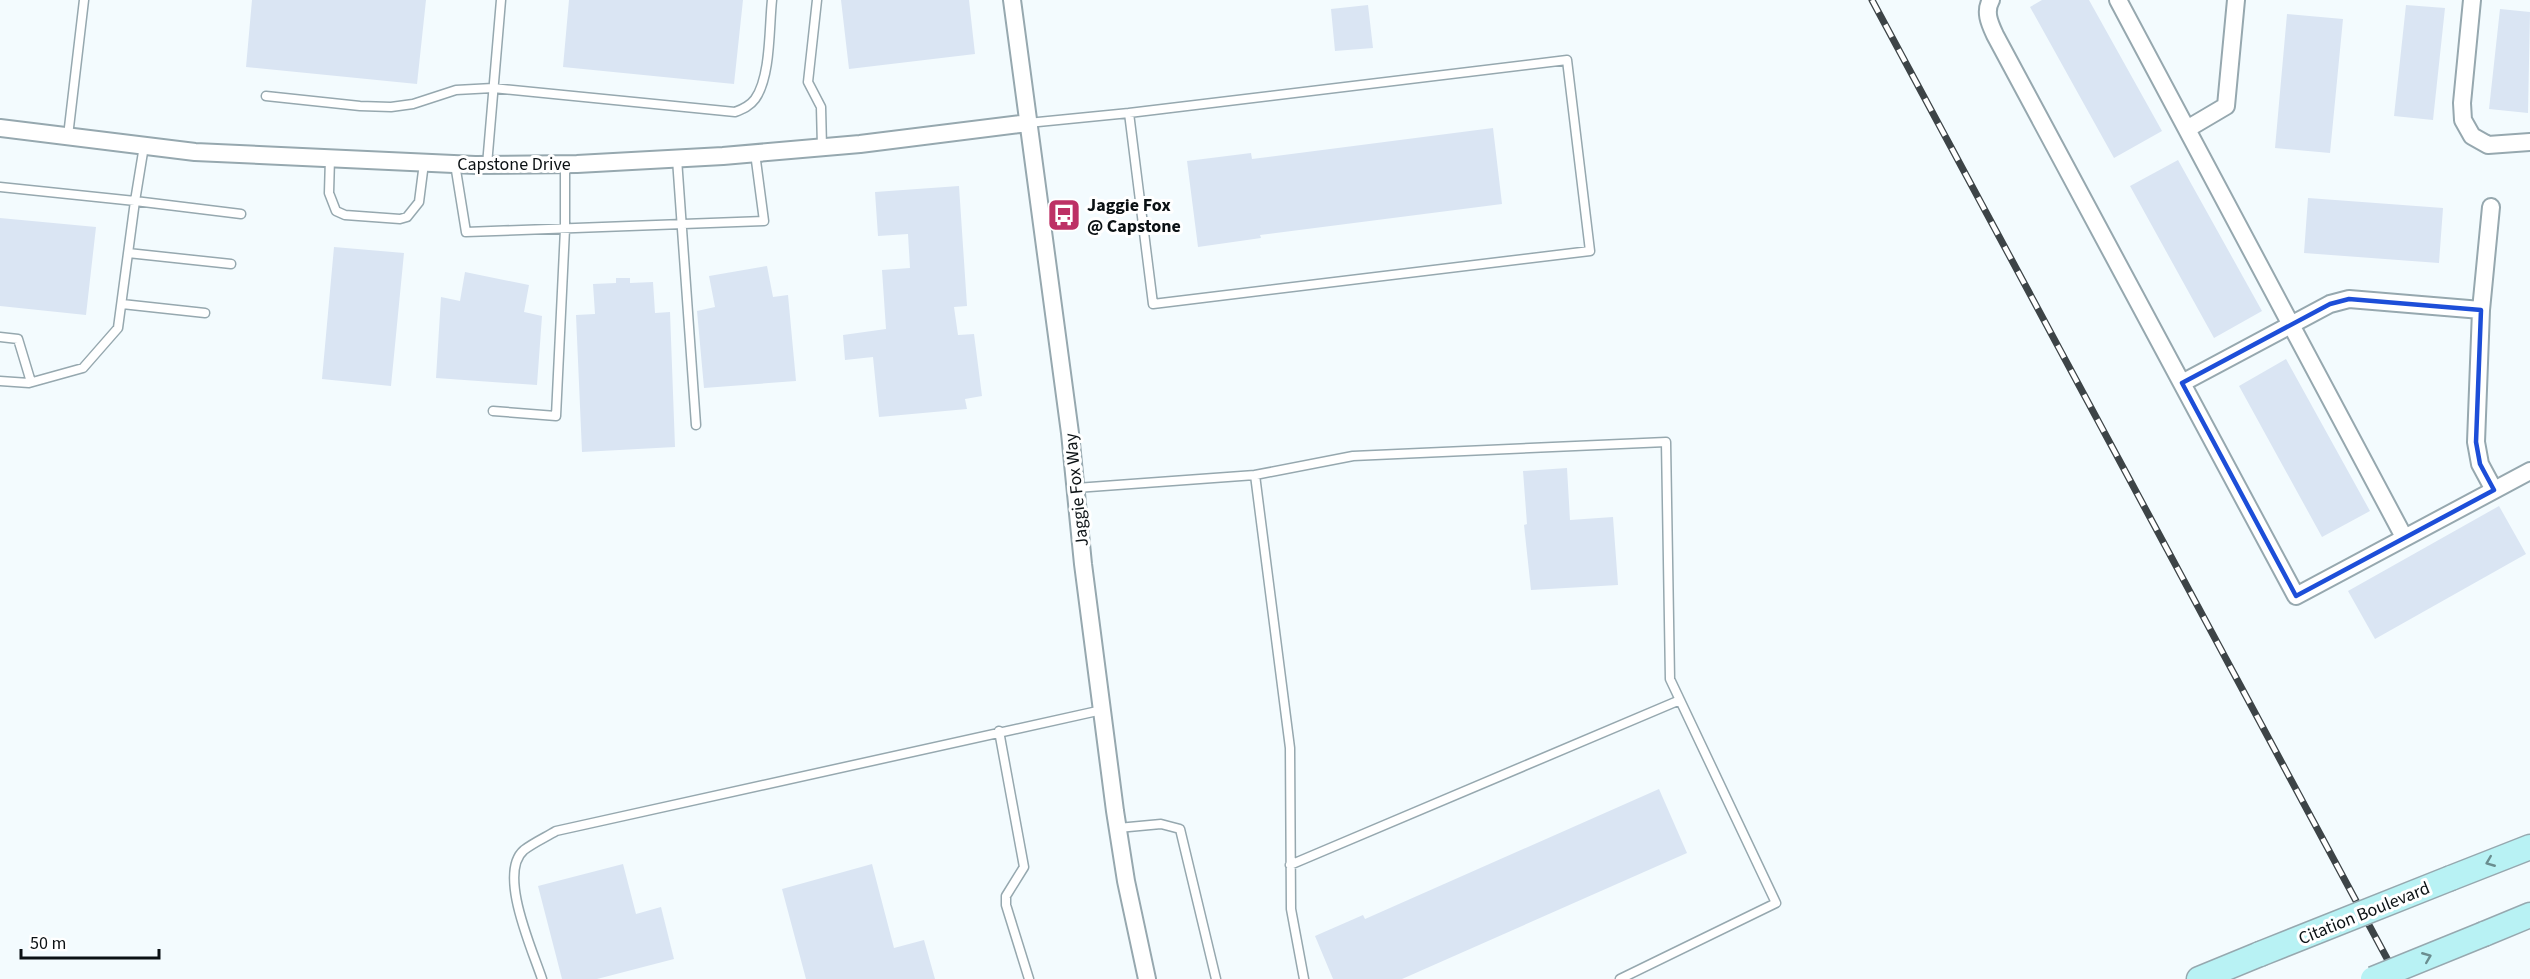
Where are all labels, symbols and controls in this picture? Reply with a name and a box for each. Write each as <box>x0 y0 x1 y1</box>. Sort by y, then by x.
street label: Capstone Drive <box>457 152 571 177</box>
place label: Jaggie Fox @ Capstone <box>1087 193 1181 239</box>
bus stop icon: Jaggie Fox @ Capstone <box>1046 197 1082 233</box>
street label: Jaggie Fox Way <box>1058 431 1095 548</box>
one-way arrow <box>2486 855 2496 868</box>
street label: Citation Boulevard <box>2295 876 2434 951</box>
scale bar <box>21 922 159 960</box>
text: 50 m <box>30 931 66 956</box>
one-way arrow <box>2421 952 2432 964</box>

